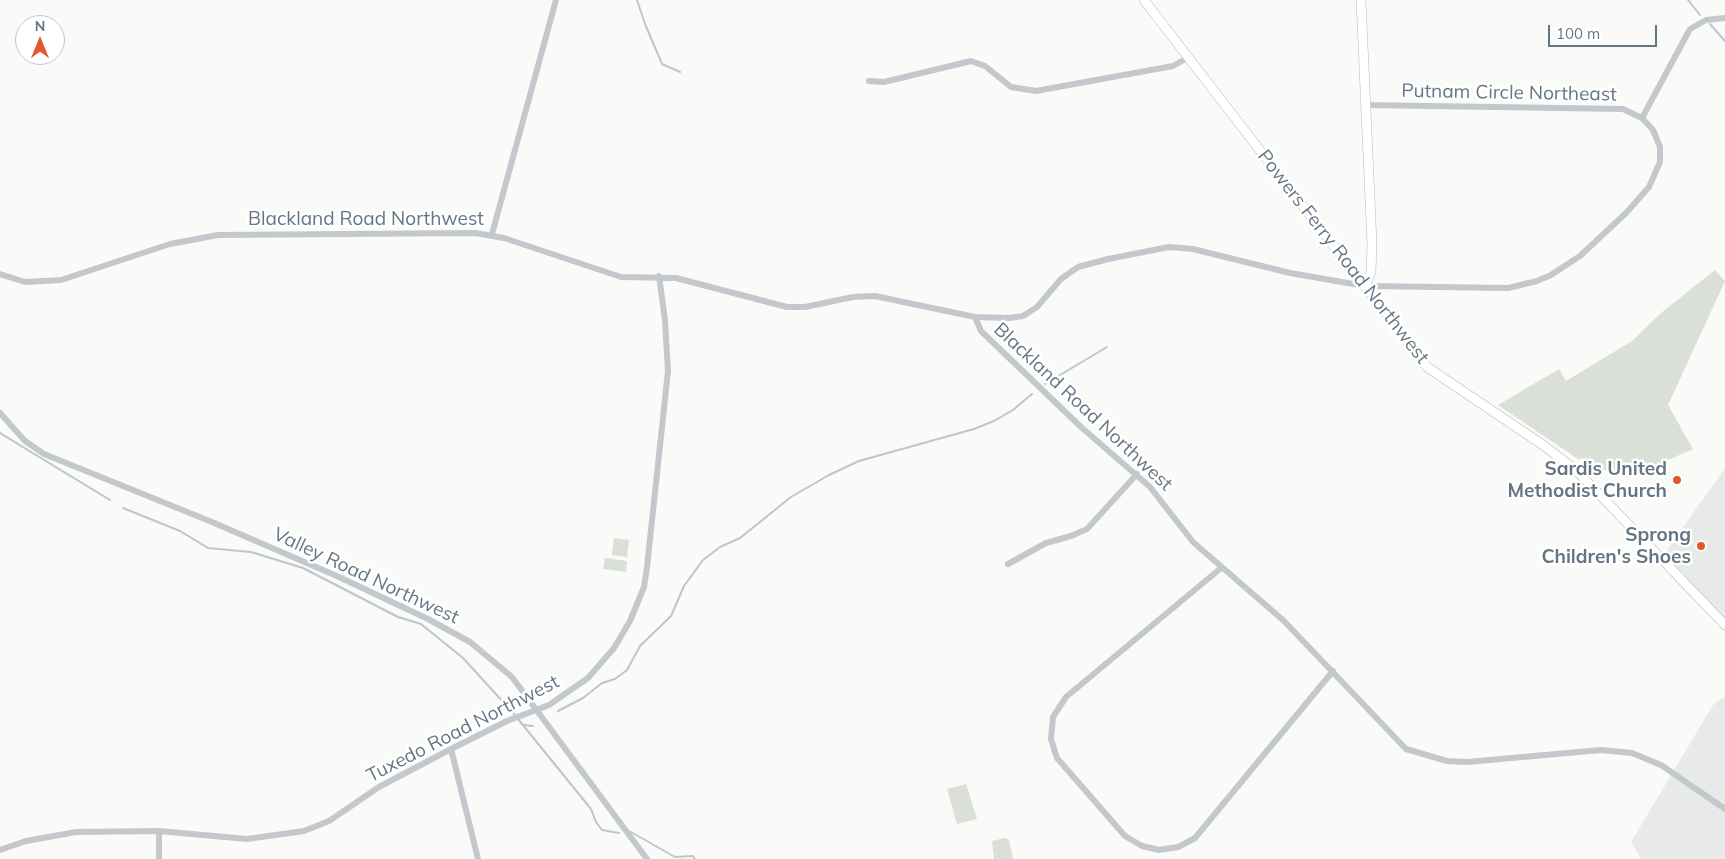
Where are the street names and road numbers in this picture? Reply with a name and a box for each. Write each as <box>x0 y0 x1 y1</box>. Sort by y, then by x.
street label: Putnam Circle Northeast <box>1401 80 1617 106</box>
street label: Powers Ferry Road Northwest <box>1252 146 1434 368</box>
street label: Blackland Road Northwest <box>248 208 484 230</box>
street label: Blackland Road Northwest <box>989 318 1177 496</box>
street label: Valley Road Northwest <box>270 523 462 629</box>
street label: Tuxedo Road Northwest <box>363 671 563 787</box>

